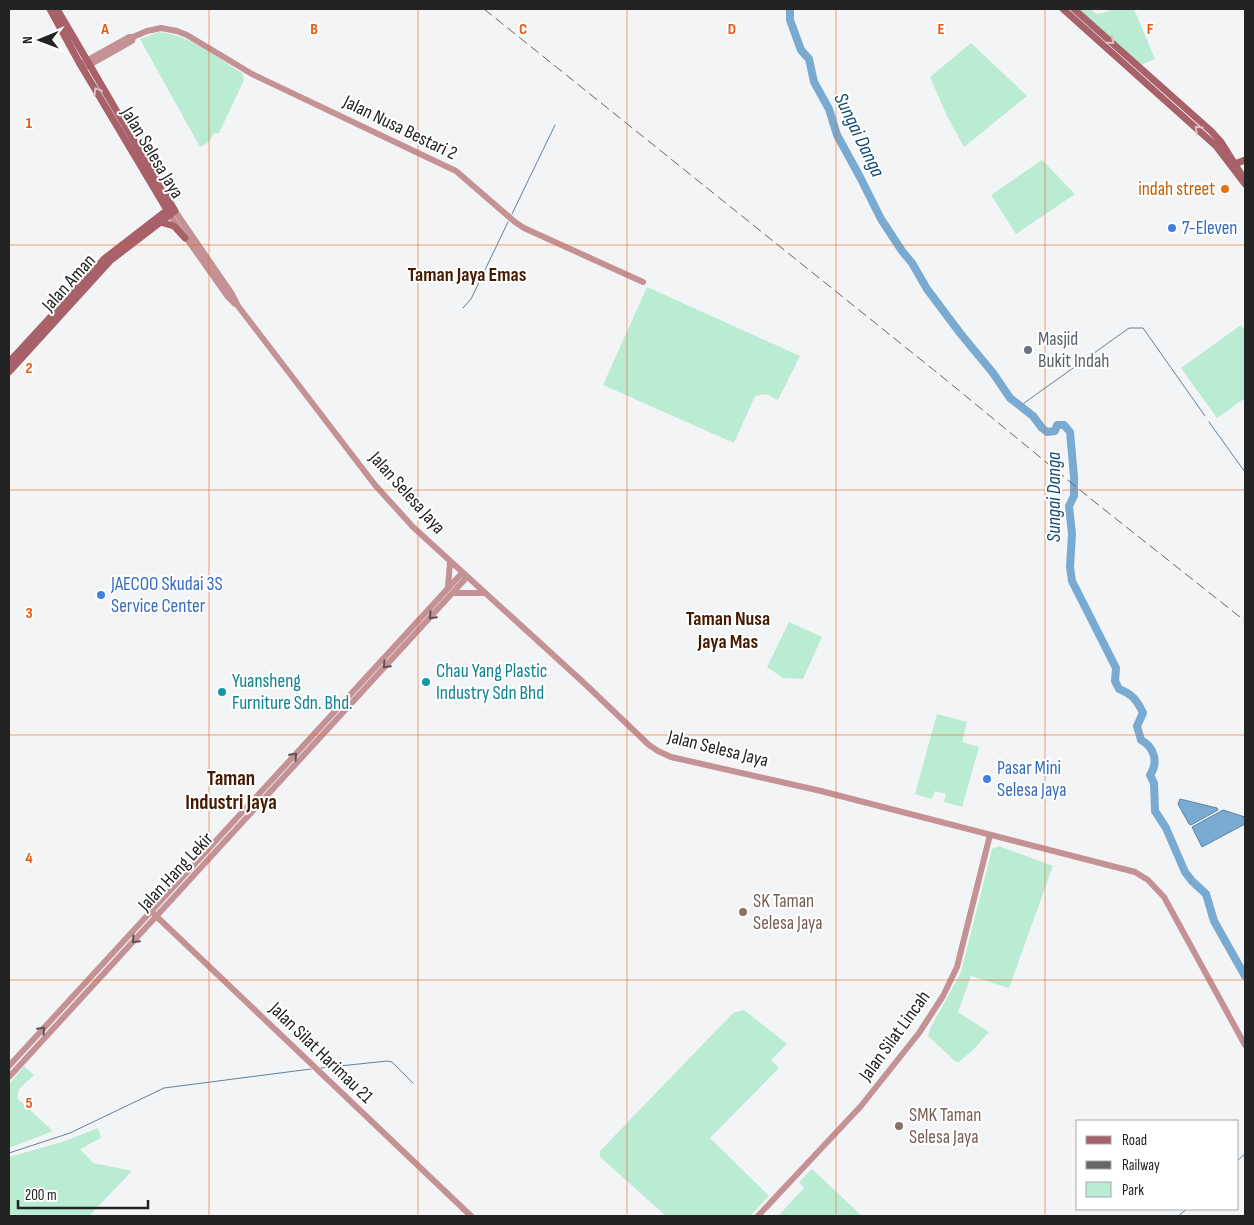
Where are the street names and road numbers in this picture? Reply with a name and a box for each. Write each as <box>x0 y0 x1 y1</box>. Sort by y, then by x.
street label: Jalan Nusa Bestari 2 <box>338 90 461 165</box>
street label: Jalan Selesa Jaya <box>115 102 188 203</box>
street label: Jalan Aman <box>37 250 101 317</box>
street label: Jalan Selesa Jaya <box>363 446 450 539</box>
street label: Jalan Selesa Jaya <box>664 725 771 773</box>
street label: Jalan Hang Lekir <box>133 827 219 917</box>
street label: Jalan Silat Lincah <box>854 986 935 1086</box>
street label: Jalan Silat Harimau 21 <box>264 997 378 1109</box>

